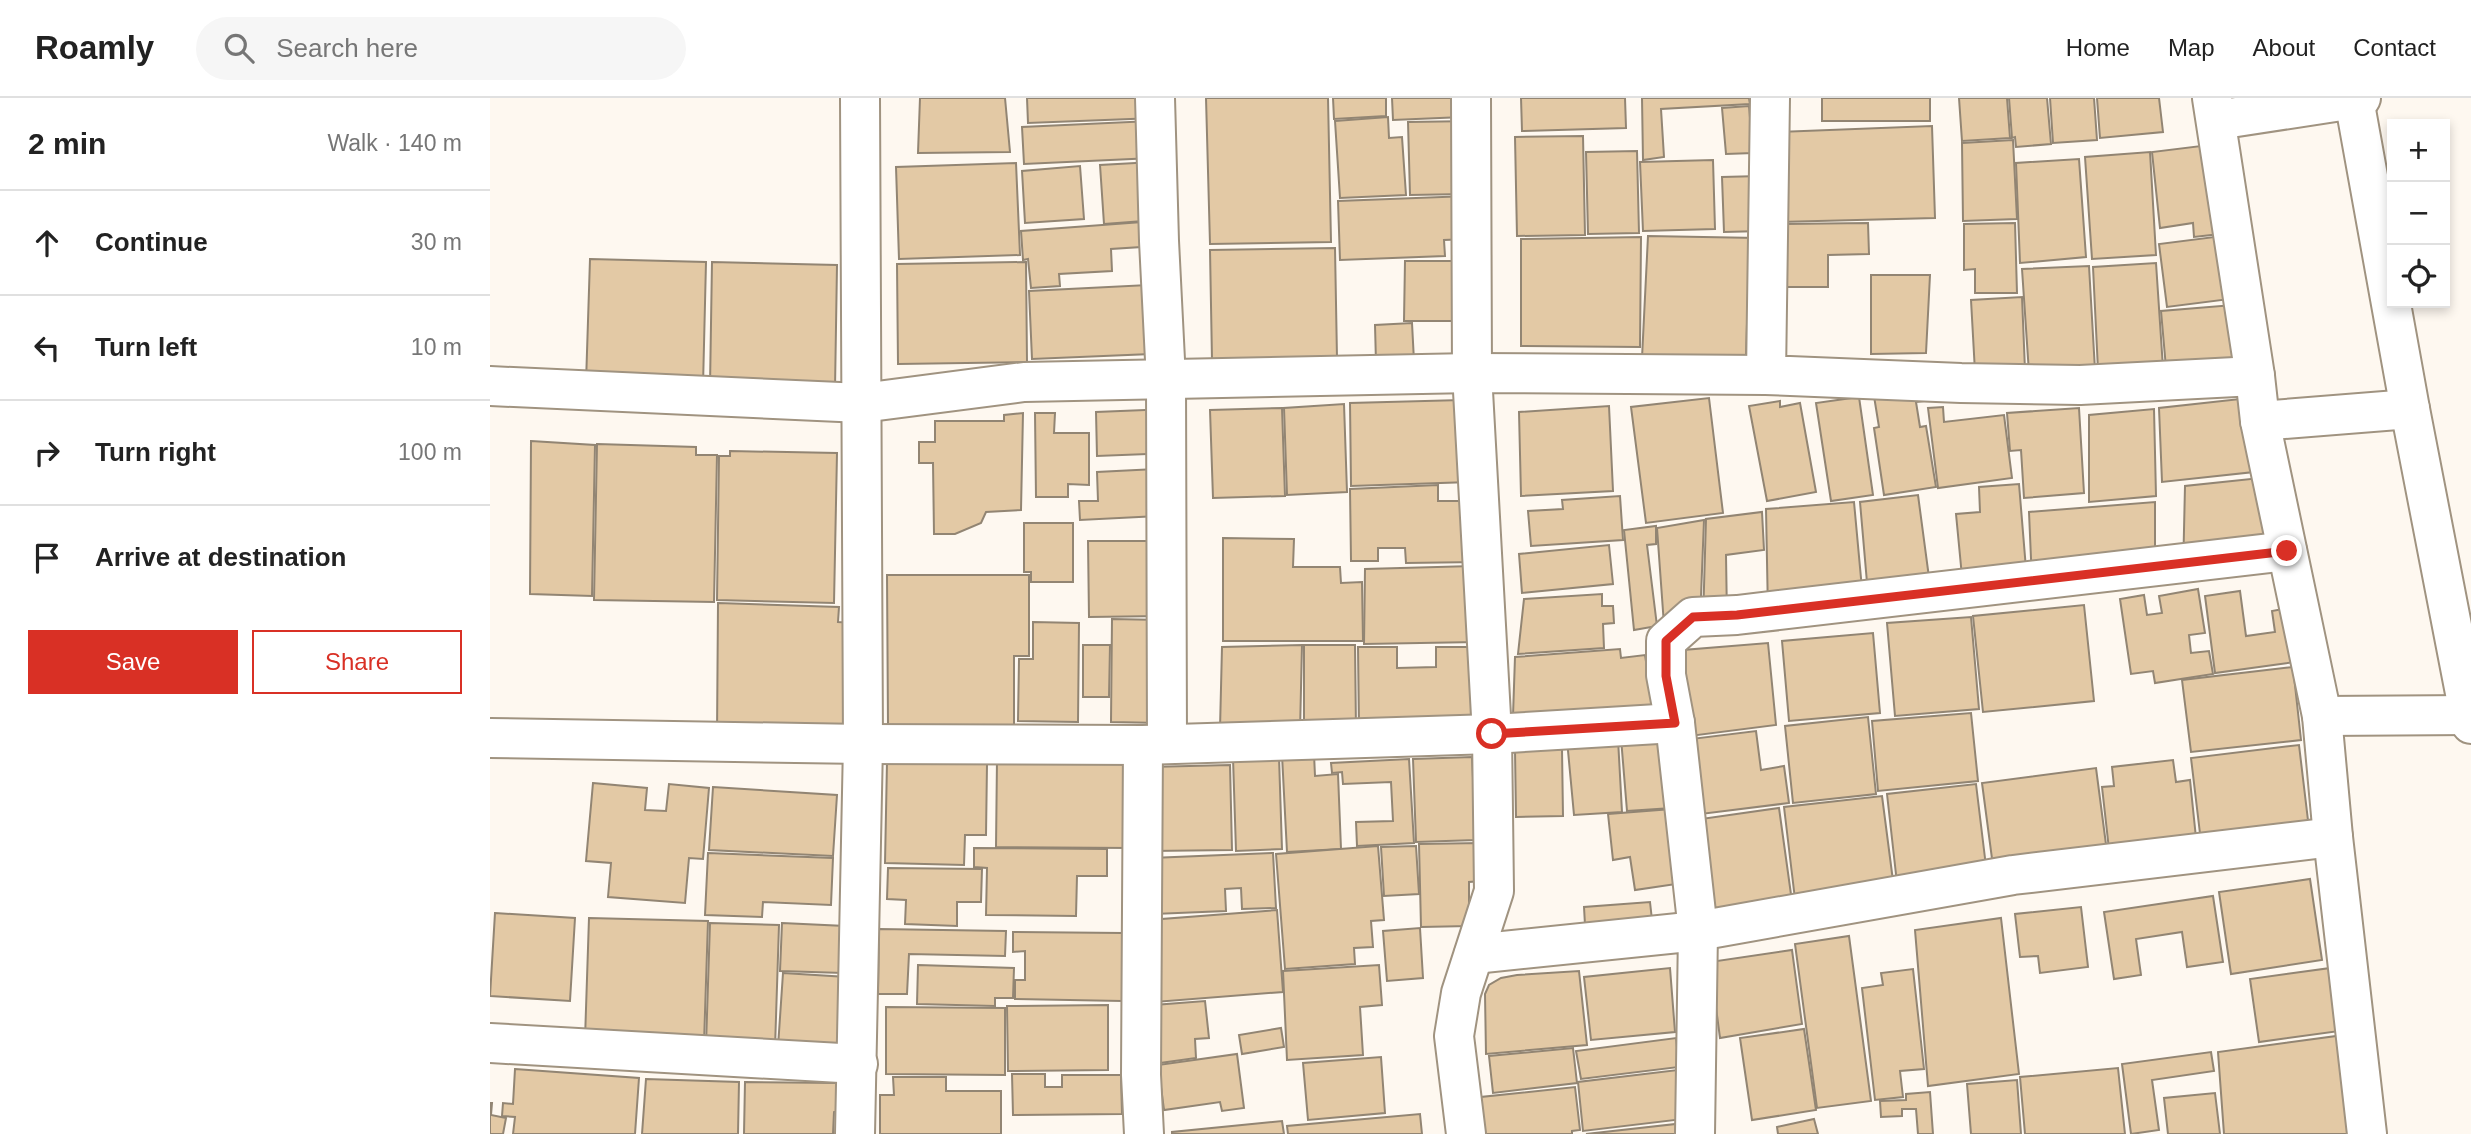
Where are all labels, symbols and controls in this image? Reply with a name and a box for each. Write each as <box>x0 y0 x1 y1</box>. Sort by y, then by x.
search box <box>196 17 686 80</box>
text: Roamly <box>35 29 154 66</box>
icon: search <box>220 29 258 67</box>
text: Search here <box>276 33 418 63</box>
text: Home <box>2066 34 2130 61</box>
text: Map <box>2168 34 2215 61</box>
text: About <box>2253 34 2315 61</box>
text: Contact <box>2353 34 2436 61</box>
map controls <box>2387 119 2450 308</box>
button: + <box>2387 119 2450 182</box>
text: 2 min <box>28 127 106 160</box>
text: Walk · 140 m <box>327 130 462 156</box>
button: − <box>2387 182 2450 245</box>
icon: ahead <box>28 224 66 262</box>
text: Continue <box>95 227 208 257</box>
text: 30 m <box>411 229 462 255</box>
button: locate <box>2387 245 2450 308</box>
icon: left <box>28 329 66 367</box>
text: Turn left <box>95 332 197 362</box>
text: 10 m <box>411 334 462 360</box>
icon: right <box>28 434 66 472</box>
text: Turn right <box>95 437 216 467</box>
text: 100 m <box>398 439 462 465</box>
route end <box>2271 535 2302 566</box>
icon: arrive <box>28 539 66 577</box>
text: Arrive at destination <box>95 542 346 572</box>
button: Save <box>28 630 238 694</box>
button: Share <box>252 630 462 694</box>
route start <box>1476 718 1507 749</box>

